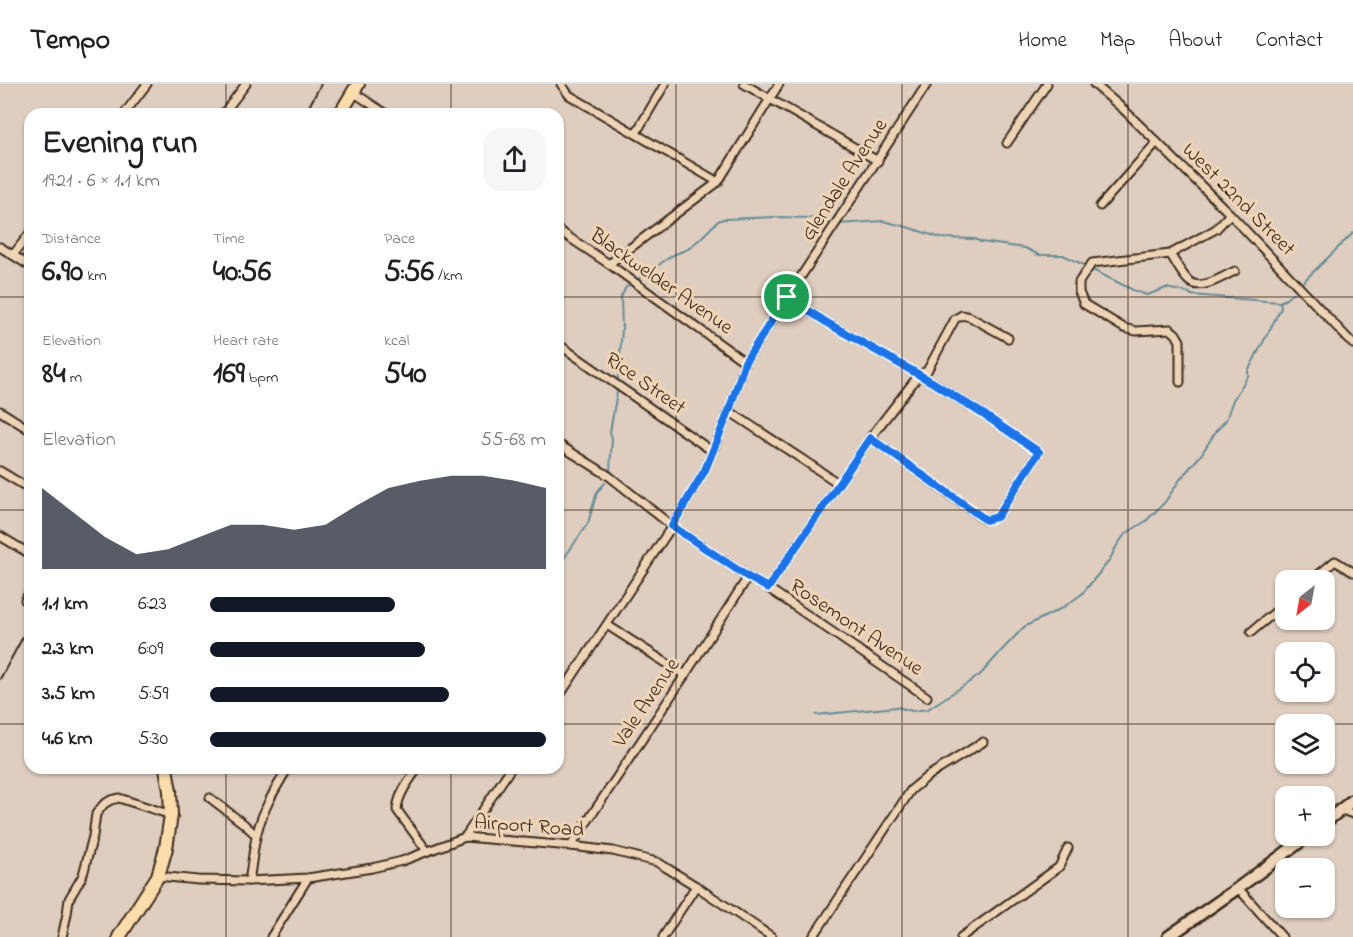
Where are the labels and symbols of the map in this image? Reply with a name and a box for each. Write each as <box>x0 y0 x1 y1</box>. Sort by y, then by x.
street label: Glendale Avenue <box>794 112 896 247</box>
street label: West 22nd Street <box>1174 136 1302 264</box>
street label: Blackwelder Avenue <box>582 221 739 343</box>
pin <box>761 271 812 322</box>
street label: Rice Street <box>599 345 691 423</box>
north arrow <box>1275 570 1335 630</box>
street label: Rosemont Avenue <box>783 572 929 684</box>
street label: Vale Avenue <box>605 652 688 755</box>
street label: Airport Road <box>473 808 585 846</box>

